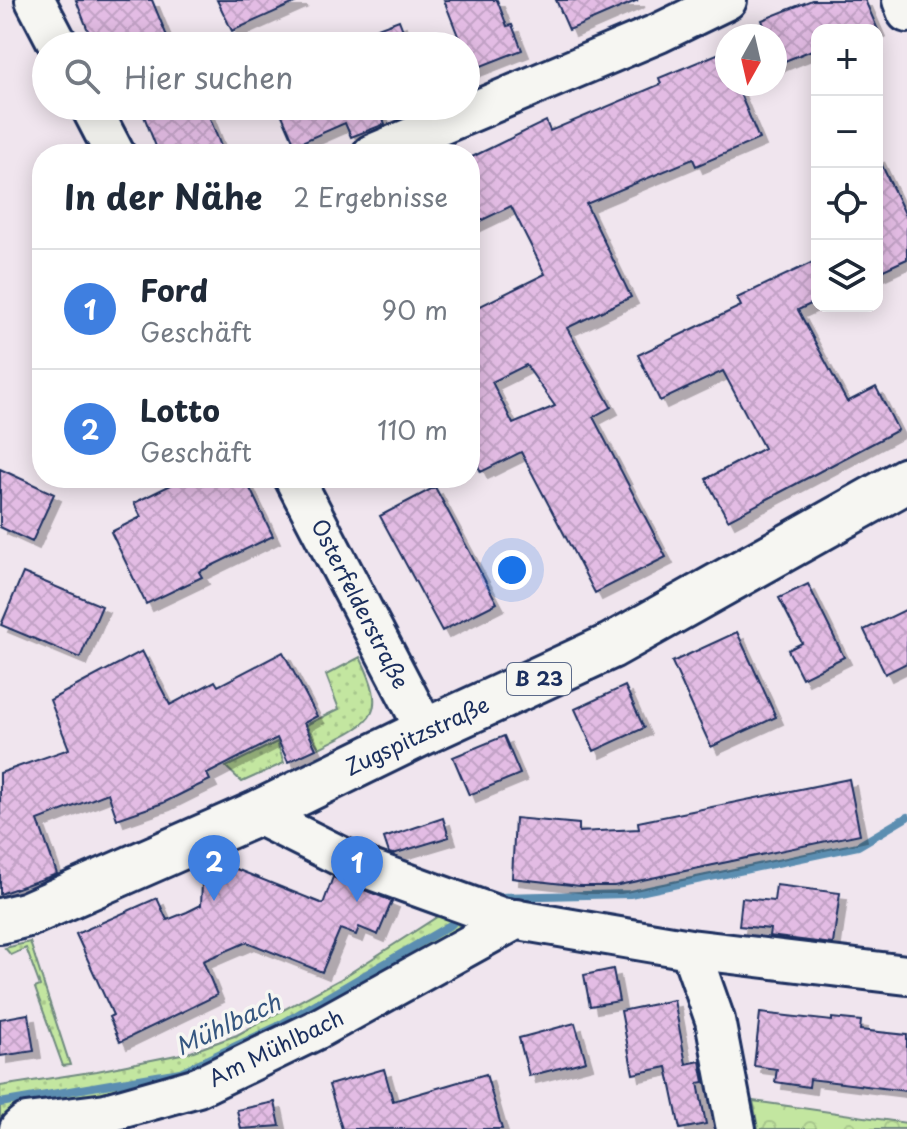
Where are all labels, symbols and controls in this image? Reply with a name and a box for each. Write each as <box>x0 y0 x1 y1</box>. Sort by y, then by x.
north arrow <box>715 24 787 96</box>
map controls <box>811 24 883 312</box>
button: + <box>811 24 883 96</box>
search box <box>32 32 480 120</box>
icon: search <box>60 54 104 98</box>
text: Hier suchen <box>124 54 293 99</box>
button: − <box>811 96 883 168</box>
button: locate <box>811 168 883 240</box>
text: In der Nähe <box>64 170 262 222</box>
text: 2 Ergebnisse <box>293 177 448 216</box>
button: layers <box>811 240 883 312</box>
text: Ford <box>140 267 208 312</box>
text: 1 <box>84 290 96 329</box>
text: 90 m <box>381 290 448 329</box>
text: Geschäft <box>140 312 252 351</box>
text: Lotto <box>140 387 220 432</box>
text: 2 <box>81 410 99 449</box>
text: 110 m <box>377 410 448 449</box>
text: Geschäft <box>140 432 252 471</box>
street label: Osterfelderstraße <box>304 513 418 694</box>
your location <box>492 550 532 590</box>
road number: B 23 <box>507 663 571 695</box>
street label: Zugspitzstraße <box>339 687 494 783</box>
pin: 2 <box>188 835 240 901</box>
pin: 1 <box>331 836 383 902</box>
water label: Mühlbach <box>169 983 287 1063</box>
street label: Am Mühlbach <box>202 1000 349 1094</box>

